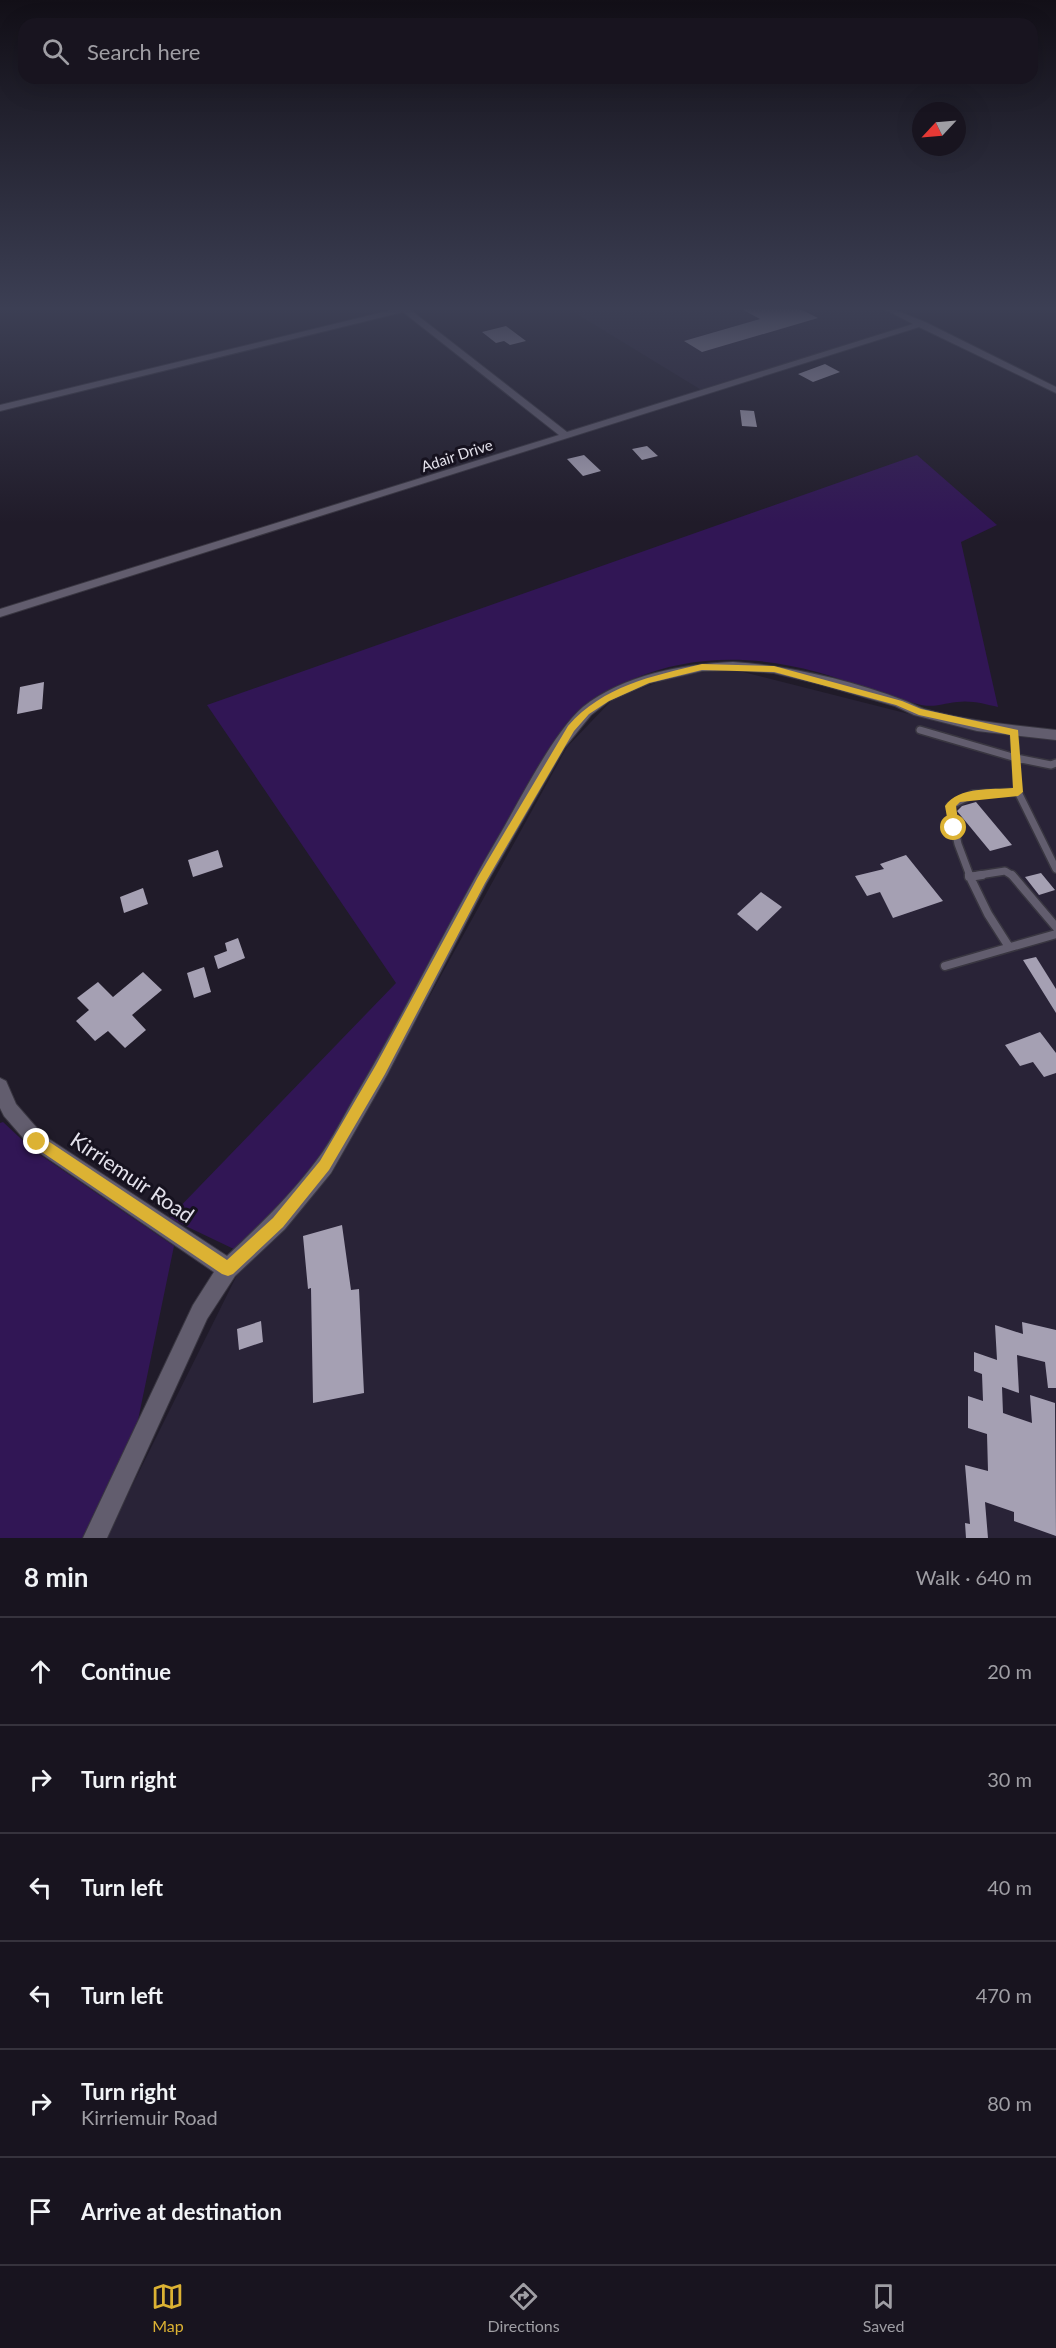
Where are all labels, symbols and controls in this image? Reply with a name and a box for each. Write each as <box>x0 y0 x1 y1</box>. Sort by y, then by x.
search box <box>18 18 1038 84</box>
icon: search <box>39 35 72 68</box>
text: Search here <box>87 38 200 65</box>
north arrow <box>912 102 966 156</box>
street label: Adair Drive <box>419 435 495 475</box>
route start <box>940 814 966 840</box>
street label: Kirriemuir Road <box>66 1126 199 1227</box>
route end <box>23 1128 49 1154</box>
text: 8 min <box>24 1561 88 1593</box>
text: Walk · 640 m <box>916 1565 1032 1589</box>
icon: ahead <box>24 1655 57 1688</box>
text: Continue <box>81 1658 171 1685</box>
text: 20 m <box>987 1659 1032 1683</box>
icon: right <box>24 1763 57 1796</box>
text: Turn right <box>81 1766 176 1793</box>
text: 30 m <box>987 1767 1032 1791</box>
icon: left <box>24 1871 57 1904</box>
text: Turn left <box>81 1874 163 1901</box>
text: 40 m <box>987 1875 1032 1899</box>
icon: left <box>24 1979 57 2012</box>
text: Turn left <box>81 1982 163 2009</box>
text: 470 m <box>976 1983 1032 2007</box>
text: Turn right <box>81 2078 176 2105</box>
icon: right <box>24 2087 57 2120</box>
text: 80 m <box>987 2091 1032 2115</box>
text: Kirriemuir Road <box>81 2105 218 2129</box>
icon: arrive <box>24 2195 57 2228</box>
text: Arrive at destination <box>81 2198 282 2225</box>
tab: Map <box>151 2280 184 2335</box>
tab: Directions <box>487 2280 560 2335</box>
tab: Saved <box>863 2280 904 2335</box>

